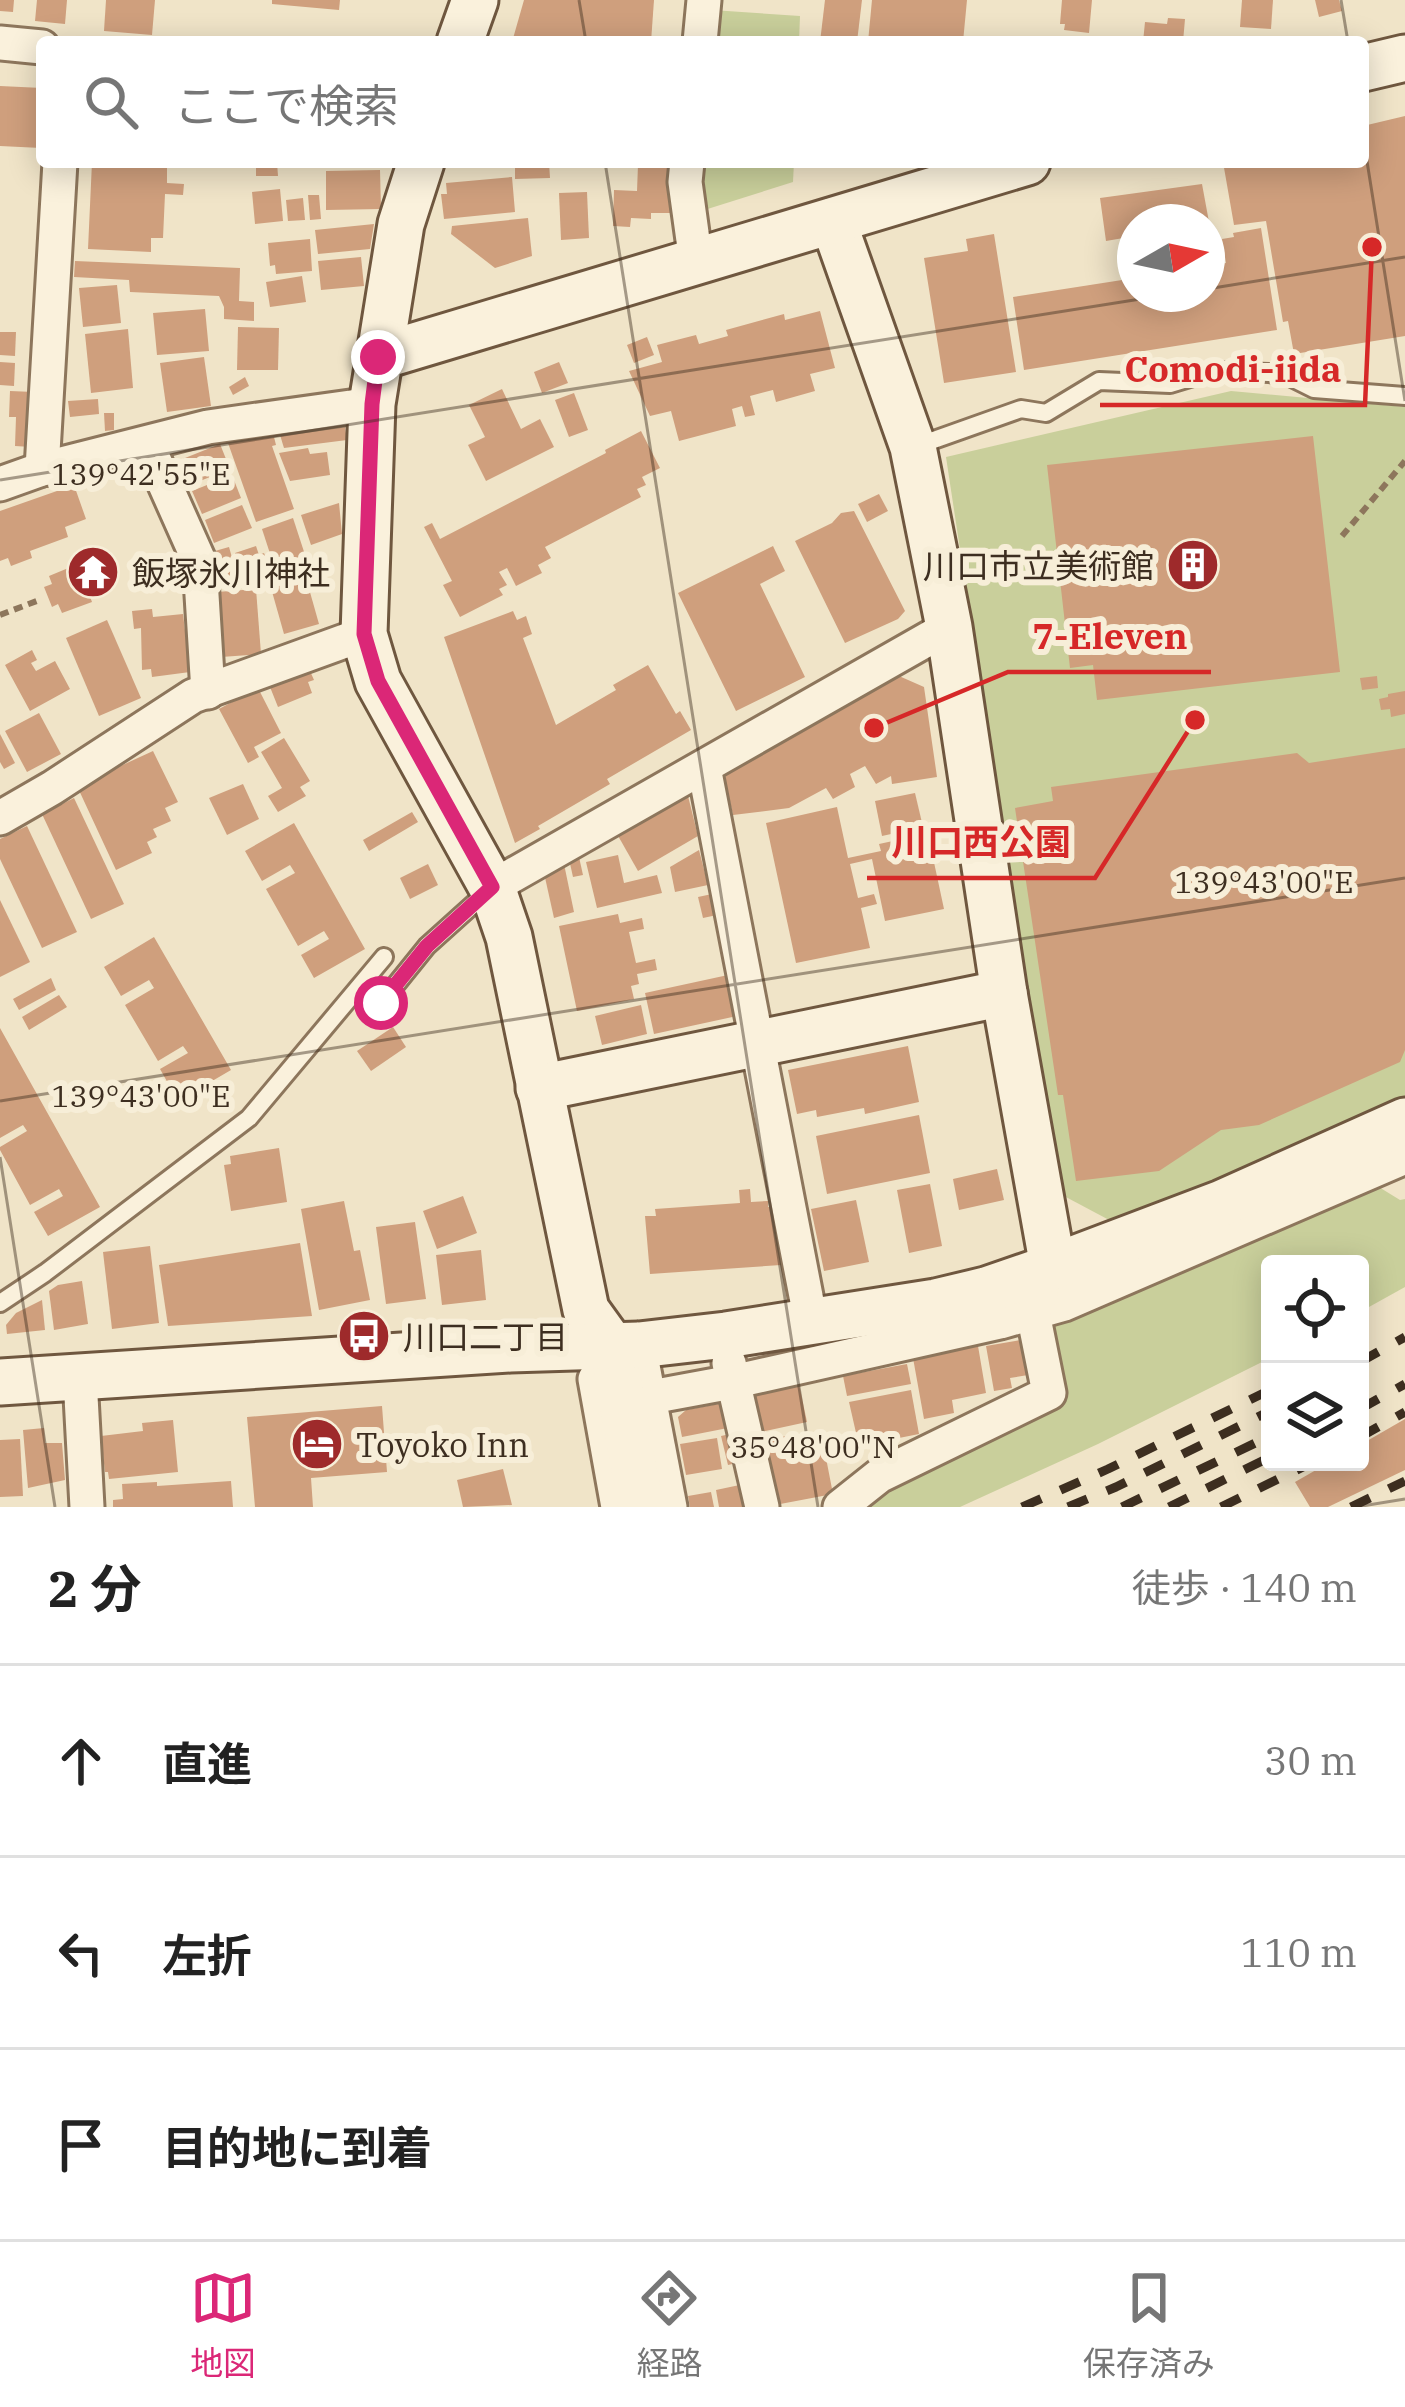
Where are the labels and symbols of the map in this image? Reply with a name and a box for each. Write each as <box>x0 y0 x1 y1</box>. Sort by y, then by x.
north arrow <box>1117 204 1225 312</box>
route end <box>351 330 405 384</box>
callout: Comodi-iida <box>1100 333 1365 405</box>
text: Comodi-iida <box>1124 345 1342 392</box>
text: 139°42'55"E <box>52 454 230 493</box>
building icon: 川口市立美術館 <box>1165 537 1221 593</box>
temple icon: 飯塚氷川神社 <box>65 544 121 600</box>
place label: 川口市立美術館 <box>923 544 1154 587</box>
place label: 飯塚氷川神社 <box>132 551 330 594</box>
callout: 7-Eleven <box>1008 600 1211 672</box>
text: 7-Eleven <box>1032 612 1188 659</box>
callout: 川口西公園 <box>867 806 1095 878</box>
text: 川口西公園 <box>891 818 1071 865</box>
text: 139°43'00"E <box>1175 862 1353 901</box>
route start <box>354 976 408 1030</box>
text: 139°43'00"E <box>52 1076 230 1115</box>
bus stop icon: 川口二丁目 <box>336 1308 392 1364</box>
place label: 川口二丁目 <box>403 1315 568 1358</box>
hotel icon: Toyoko Inn <box>289 1416 345 1472</box>
place label: Toyoko Inn <box>356 1423 529 1466</box>
text: 35°48'00"N <box>731 1427 896 1466</box>

